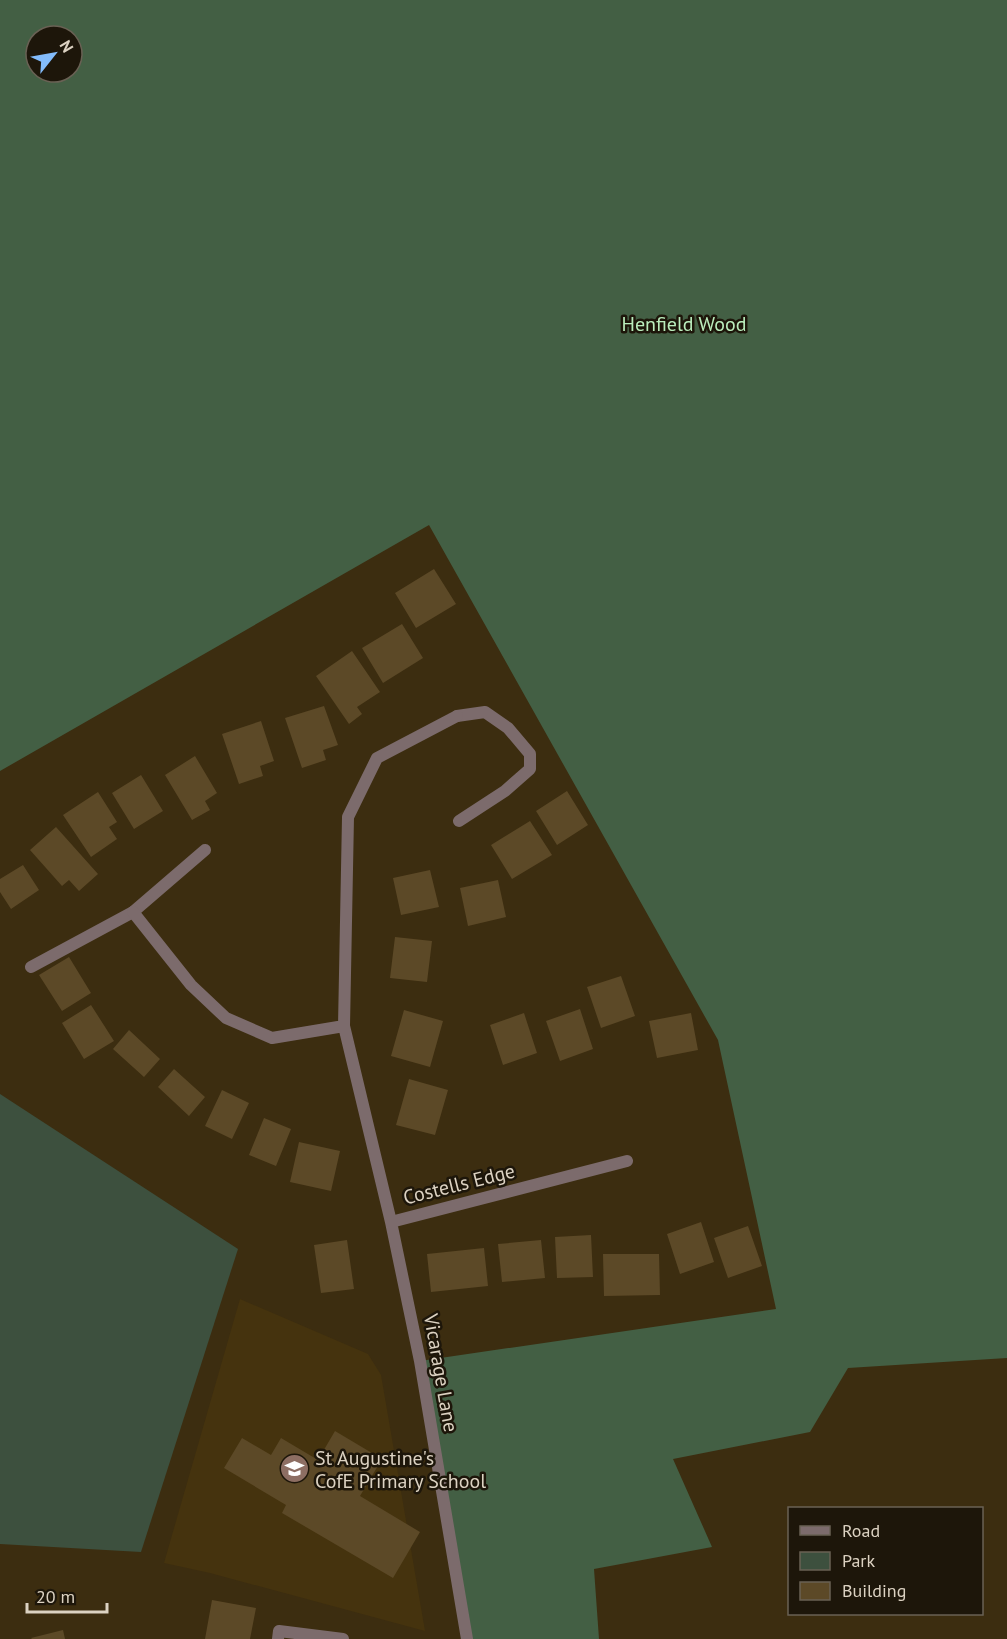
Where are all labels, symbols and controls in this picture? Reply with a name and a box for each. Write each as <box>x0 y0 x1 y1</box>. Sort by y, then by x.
north arrow <box>24 24 84 84</box>
text: N <box>56 37 78 56</box>
park label: Henfield Wood <box>622 311 746 337</box>
street label: Costells Edge <box>400 1158 518 1210</box>
street label: Vicarage Lane <box>418 1311 464 1434</box>
place label: St Augustine's CofE Primary School <box>315 1445 486 1494</box>
school or university icon: St Augustine's CofE Primary School <box>278 1453 310 1485</box>
legend <box>788 1507 983 1615</box>
text: Road <box>842 1519 880 1542</box>
text: Park <box>842 1549 875 1572</box>
scale bar <box>27 1576 106 1614</box>
text: Building <box>842 1579 906 1602</box>
text: 20 m <box>36 1585 75 1608</box>

